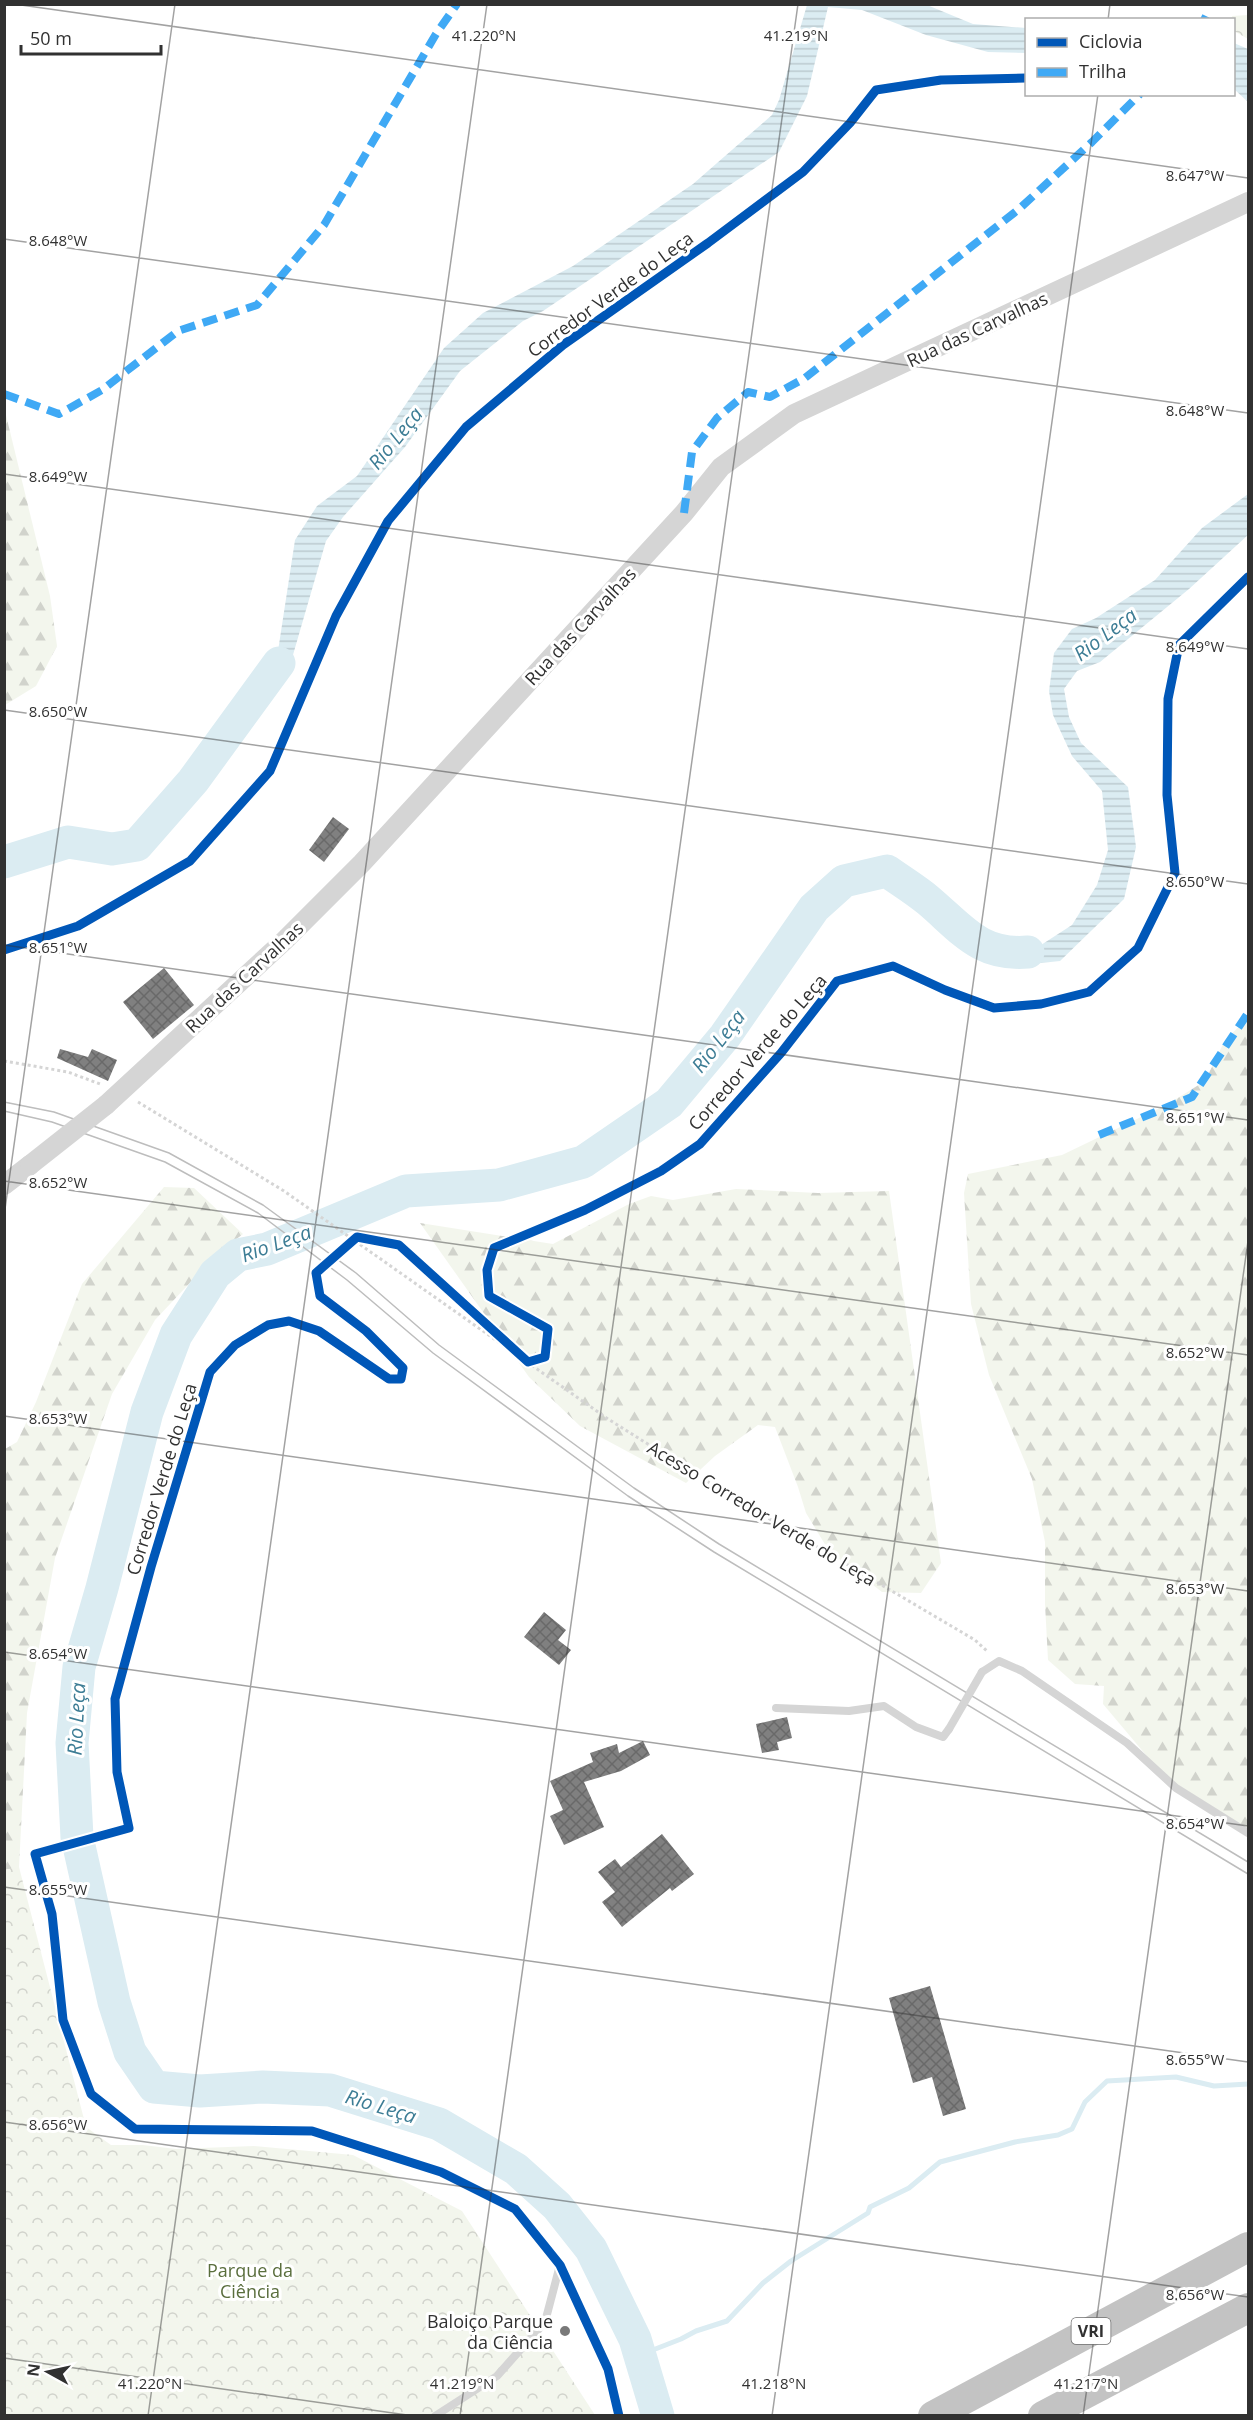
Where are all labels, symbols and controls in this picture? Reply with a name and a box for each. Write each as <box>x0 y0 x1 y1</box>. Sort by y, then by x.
scale bar <box>21 18 160 56</box>
legend <box>1025 18 1235 96</box>
text: 41.220°N <box>452 25 516 45</box>
text: 41.219°N <box>764 25 828 45</box>
text: 50 m <box>30 26 72 50</box>
text: Ciclovia <box>1079 29 1142 53</box>
text: Trilha <box>1079 59 1126 83</box>
text: 8.647°W <box>1166 165 1224 185</box>
street label: Corredor Verde do Leça <box>522 226 698 362</box>
text: 8.648°W <box>29 230 87 250</box>
street label: Rua das Carvalhas <box>903 286 1051 372</box>
text: 8.648°W <box>1166 400 1224 420</box>
water label: Rio Leça <box>362 401 428 475</box>
text: 8.649°W <box>29 466 87 486</box>
street label: Rua das Carvalhas <box>519 562 641 690</box>
water label: Rio Leça <box>1068 601 1142 667</box>
text: 8.649°W <box>1166 636 1224 656</box>
text: 8.650°W <box>29 701 87 721</box>
text: 8.650°W <box>1166 871 1224 891</box>
street label: Rua das Carvalhas <box>180 916 308 1038</box>
text: 8.651°W <box>29 937 87 957</box>
street label: Corredor Verde do Leça <box>683 969 831 1135</box>
water label: Rio Leça <box>685 1004 751 1078</box>
text: 8.651°W <box>1166 1107 1224 1127</box>
text: 8.652°W <box>29 1172 87 1192</box>
water label: Rio Leça <box>237 1218 315 1268</box>
text: 8.652°W <box>1166 1342 1224 1362</box>
street label: Corredor Verde do Leça <box>120 1380 202 1578</box>
text: 8.653°W <box>29 1408 87 1428</box>
street label: Acesso Corredor Verde do Leça <box>643 1435 881 1591</box>
text: 8.653°W <box>1166 1578 1224 1598</box>
text: 8.654°W <box>29 1643 87 1663</box>
water label: Rio Leça <box>61 1682 91 1756</box>
text: 8.654°W <box>1166 1813 1224 1833</box>
text: 8.655°W <box>29 1879 87 1899</box>
text: 8.655°W <box>1166 2049 1224 2069</box>
water label: Rio Leça <box>342 2082 420 2130</box>
text: 8.656°W <box>29 2114 87 2134</box>
park label: Parque da Ciência <box>207 2258 293 2303</box>
text: 8.656°W <box>1166 2284 1224 2304</box>
place label: Baloiço Parque da Ciência <box>427 2309 553 2354</box>
road number: VRI <box>1072 2318 1110 2344</box>
marker: Baloiço Parque da Ciência <box>558 2324 572 2338</box>
north arrow <box>18 2342 78 2402</box>
text: N <box>21 2362 45 2378</box>
text: 41.220°N <box>118 2373 182 2393</box>
text: 41.219°N <box>430 2373 494 2393</box>
text: 41.218°N <box>742 2373 806 2393</box>
text: 41.217°N <box>1054 2373 1118 2393</box>

